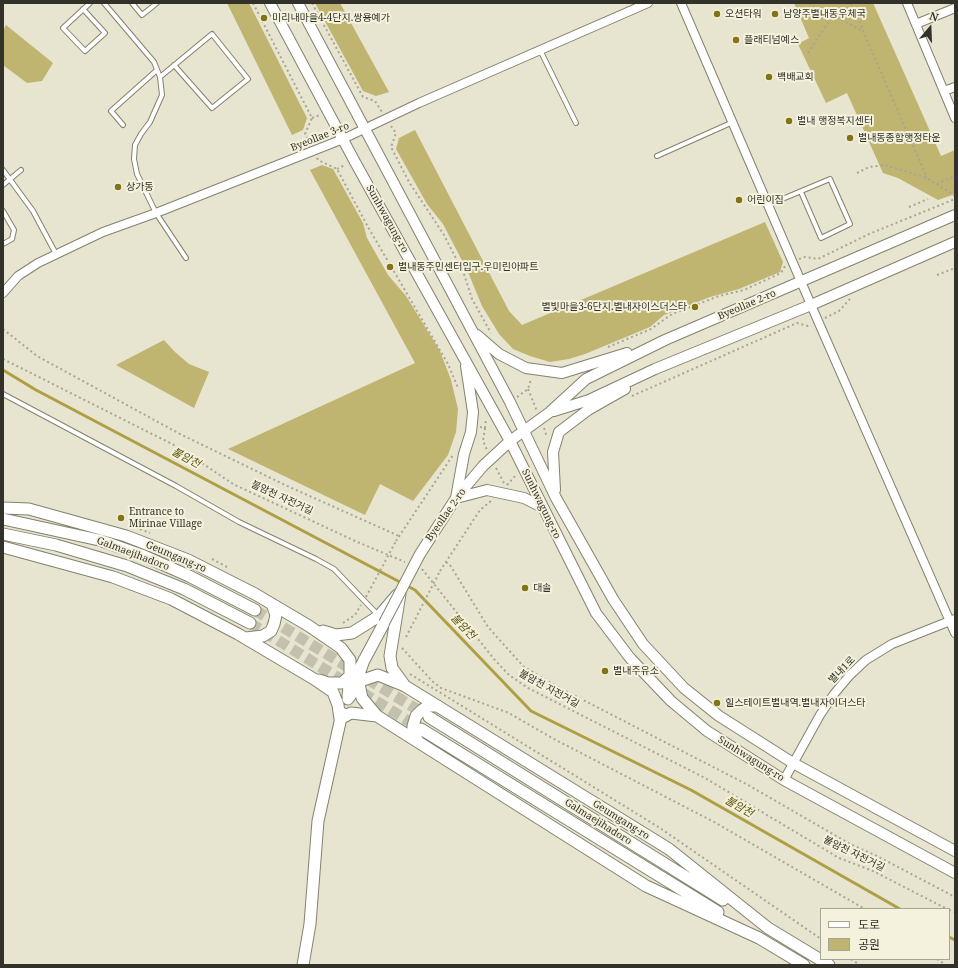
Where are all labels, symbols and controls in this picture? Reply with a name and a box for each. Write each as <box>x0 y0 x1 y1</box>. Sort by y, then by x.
place label: 오션타워 <box>725 8 762 20</box>
place label: 남양주별내동우체국 <box>783 8 866 20</box>
north arrow <box>910 8 950 48</box>
text: N <box>928 8 941 25</box>
marker: 오션타워 <box>712 9 722 19</box>
marker: 남양주별내동우체국 <box>770 9 780 19</box>
place label: 미리내마을4-4단지.쌍용예가 <box>272 12 390 24</box>
marker: 미리내마을4-4단지.쌍용예가 <box>259 13 269 23</box>
place label: 플래티넘예스 <box>744 34 799 46</box>
marker: 플래티넘예스 <box>731 35 741 45</box>
place label: 백배교회 <box>777 71 814 83</box>
marker: 백배교회 <box>764 72 774 82</box>
place label: 별내 행정복지센터 <box>797 115 873 127</box>
marker: 별내 행정복지센터 <box>784 116 794 126</box>
street label: Byeollae 3-ro <box>289 120 351 154</box>
place label: 별내동종합행정타운 <box>858 132 941 144</box>
marker: 별내동종합행정타운 <box>845 133 855 143</box>
place label: 상가동 <box>126 181 154 193</box>
marker: 상가동 <box>113 182 123 192</box>
street label: Sunhwagung-ro <box>363 183 411 255</box>
place label: 어린이집 <box>747 194 784 206</box>
marker: 어린이집 <box>734 195 744 205</box>
place label: 별내동주민센터입구.우미린아파트 <box>398 261 538 273</box>
marker: 별내동주민센터입구.우미린아파트 <box>385 262 395 272</box>
street label: Byeollae 2-ro <box>716 287 778 323</box>
place label: 별빛마을3-6단지.별내자이스더스타 <box>541 301 687 313</box>
marker: 별빛마을3-6단지.별내자이스더스타 <box>690 302 700 312</box>
water label: 불암천 <box>169 445 203 471</box>
street label: Sunhwagung-ro <box>519 467 563 541</box>
street label: 불암천 자전거길 <box>249 478 315 518</box>
street label: Byeollae 2-ro <box>423 486 469 544</box>
place label: Entrance to Mirinae Village <box>129 506 202 530</box>
marker: Entrance to Mirinae Village <box>116 513 126 523</box>
street label: Galmaejihadoro <box>95 535 171 573</box>
street label: Geumgang-ro <box>144 539 208 575</box>
place label: 대솔 <box>533 582 551 594</box>
marker: 대솔 <box>520 583 530 593</box>
water label: 불암천 <box>448 611 478 643</box>
street label: 별내1로 <box>826 654 858 686</box>
place label: 별내주유소 <box>613 665 659 677</box>
marker: 별내주유소 <box>600 666 610 676</box>
street label: 불암천 자전거길 <box>517 668 581 710</box>
place label: 힐스테이트별내역.별내자이더스타 <box>725 697 865 709</box>
marker: 힐스테이트별내역.별내자이더스타 <box>712 698 722 708</box>
street label: Sunhwagung-ro <box>716 734 786 784</box>
water label: 불암천 <box>723 794 755 820</box>
street label: Galmaejihadoro <box>562 797 634 847</box>
street label: Geumgang-ro <box>590 798 652 842</box>
street label: 불암천 자전거길 <box>821 834 887 874</box>
legend <box>820 908 950 960</box>
text: 도로 <box>858 916 880 933</box>
text: 공원 <box>858 936 880 953</box>

